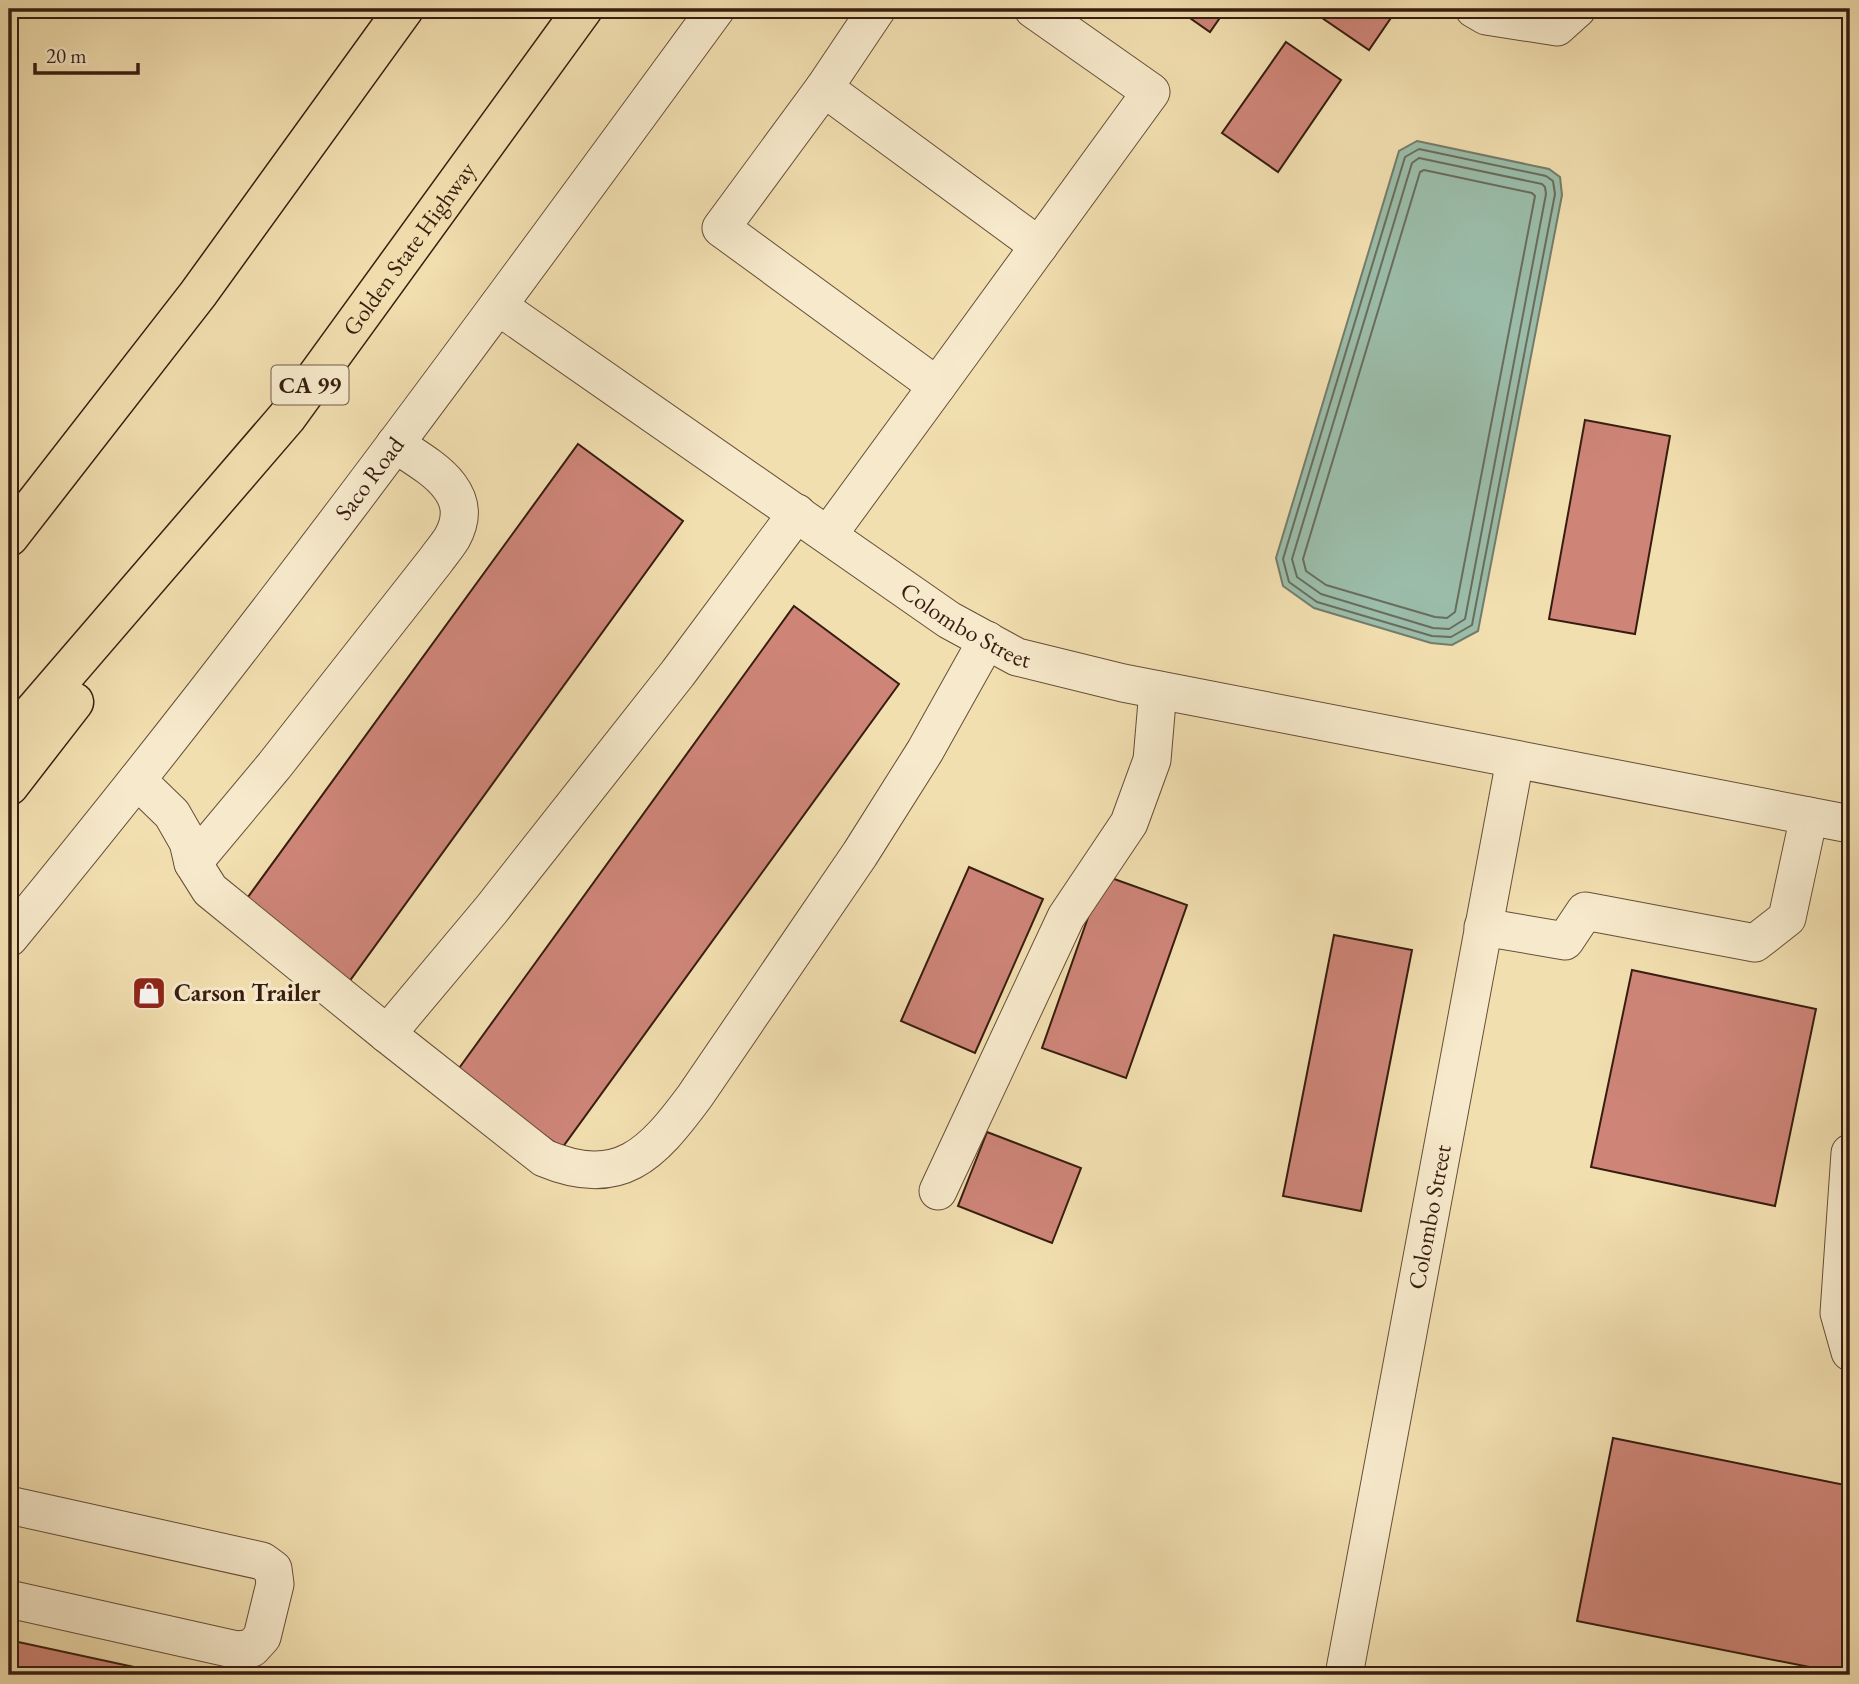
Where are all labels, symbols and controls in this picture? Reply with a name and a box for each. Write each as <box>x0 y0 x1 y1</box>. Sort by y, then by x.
scale bar <box>35 32 138 76</box>
text: 20 m <box>46 42 87 69</box>
street label: Golden State Highway <box>335 155 482 342</box>
road number: CA 99 <box>272 366 348 404</box>
street label: Saco Road <box>327 429 411 526</box>
street label: Colombo Street <box>895 575 1034 675</box>
shop icon: Carson Trailer <box>130 974 168 1012</box>
place label: Carson Trailer <box>174 977 320 1008</box>
street label: Colombo Street <box>1400 1141 1458 1292</box>

